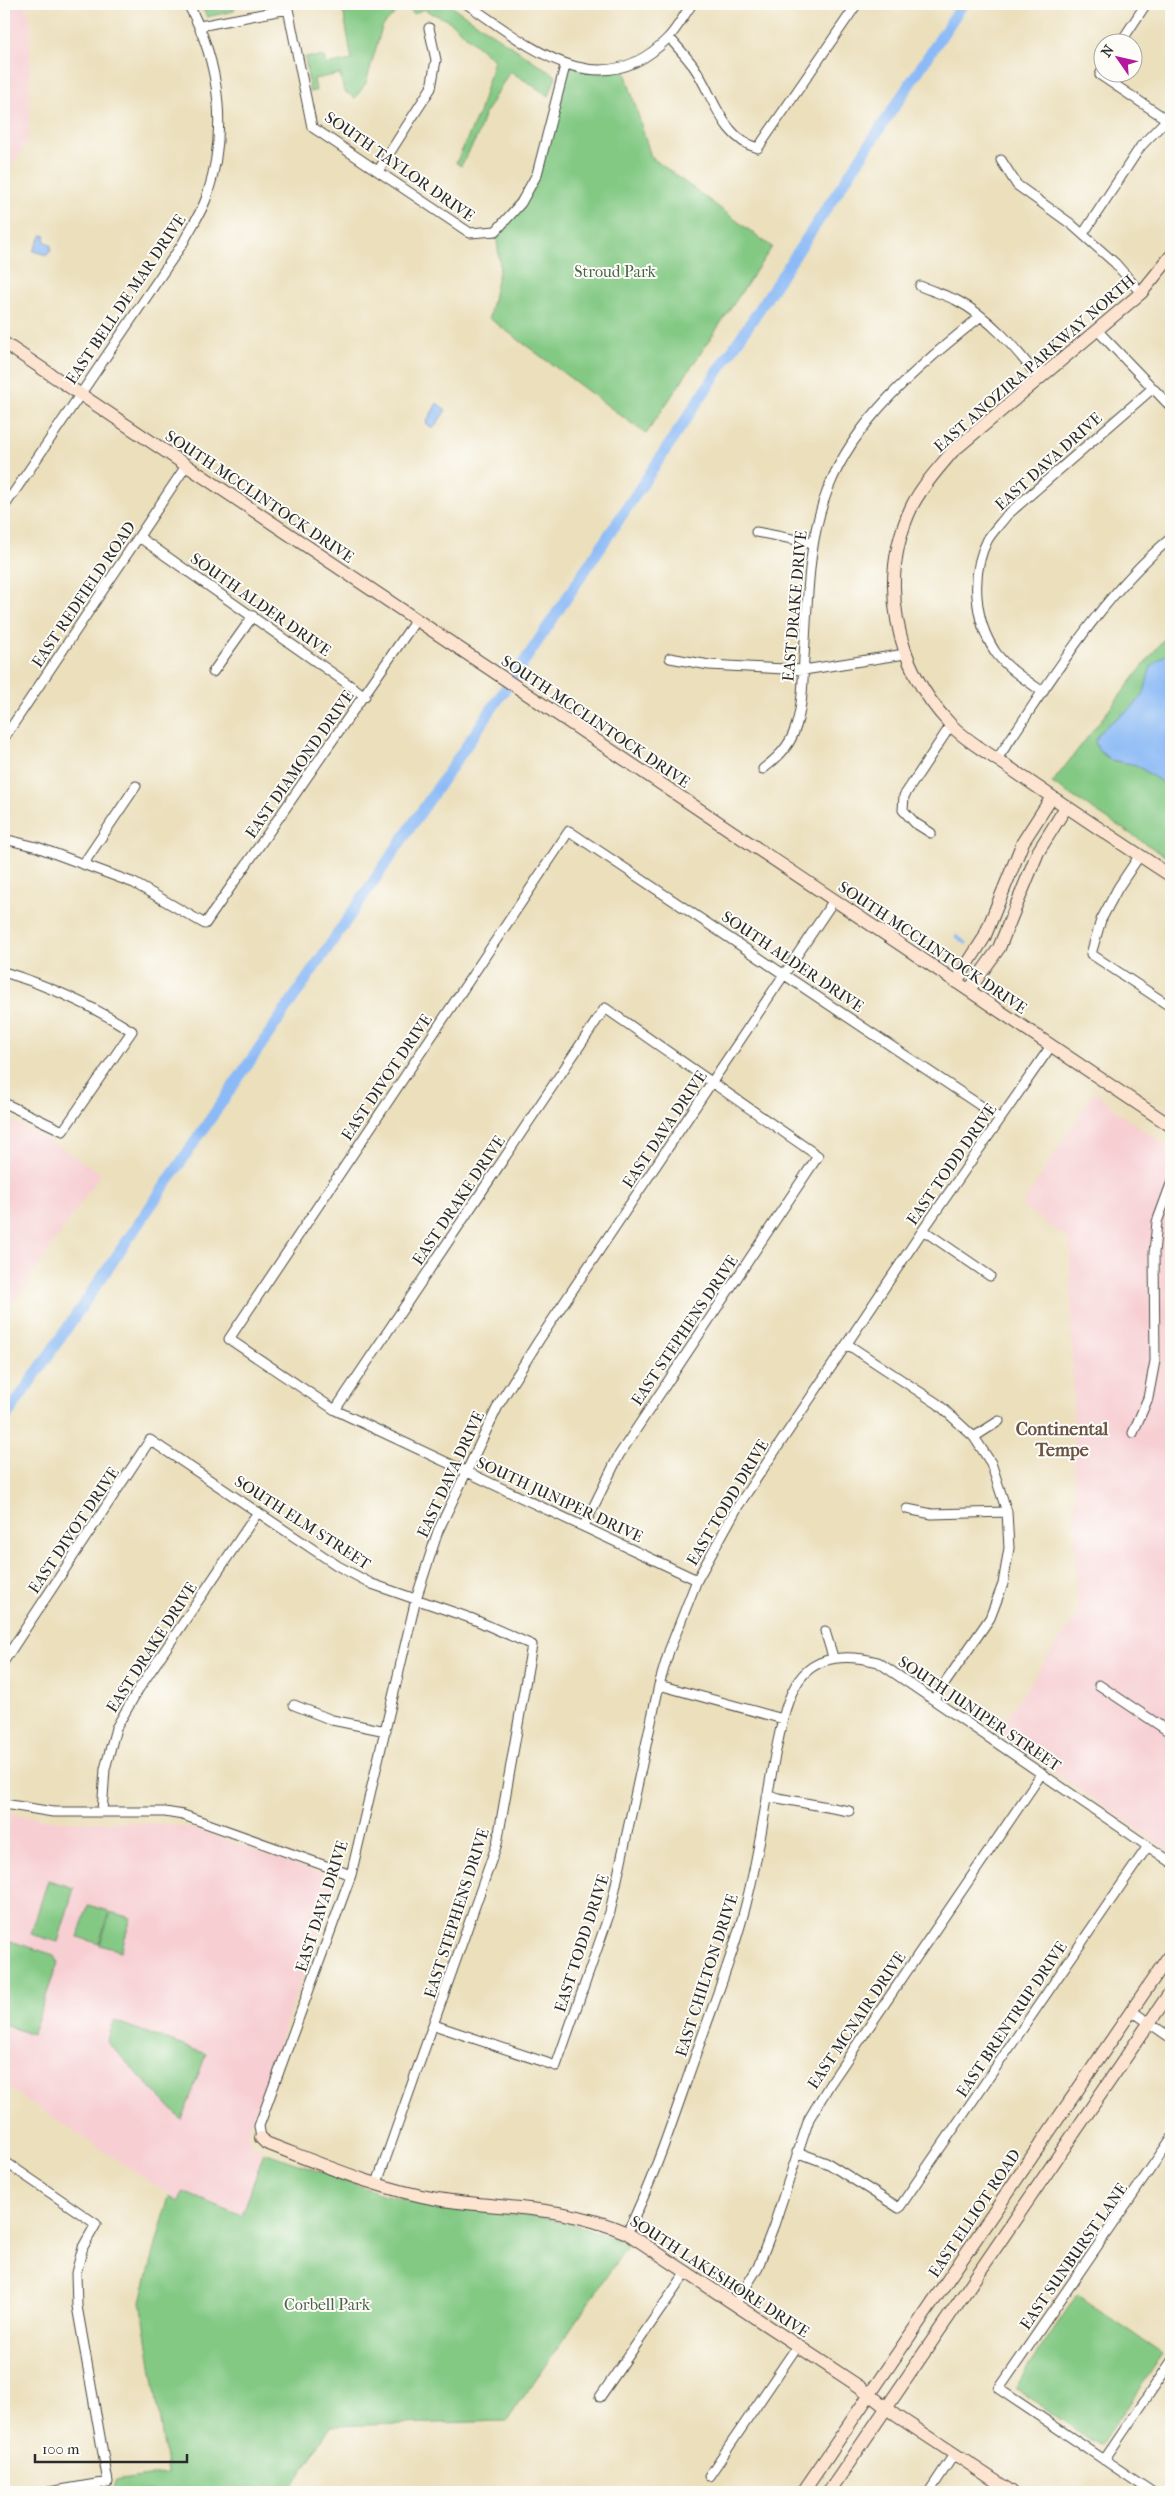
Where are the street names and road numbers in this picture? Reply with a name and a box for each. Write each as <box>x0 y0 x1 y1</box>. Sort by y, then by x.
street label: SOUTH TAYLOR DRIVE <box>321 107 478 226</box>
street label: EAST BELL DE MAR DRIVE <box>61 211 190 388</box>
street label: EAST ANOZIRA PARKWAY NORTH <box>930 271 1139 456</box>
street label: EAST DAVA DRIVE <box>991 408 1106 514</box>
street label: SOUTH MCCLINTOCK DRIVE <box>162 426 358 567</box>
street label: EAST REDFIELD ROAD <box>27 518 139 671</box>
street label: EAST DRAKE DRIVE <box>778 529 811 682</box>
street label: SOUTH ALDER DRIVE <box>187 549 335 660</box>
street label: SOUTH MCCLINTOCK DRIVE <box>498 651 694 792</box>
street label: EAST DIAMOND DRIVE <box>241 687 358 842</box>
street label: SOUTH MCCLINTOCK DRIVE <box>835 877 1031 1018</box>
street label: SOUTH ALDER DRIVE <box>718 907 867 1016</box>
street label: EAST DIVOT DRIVE <box>337 1010 436 1144</box>
street label: EAST DAVA DRIVE <box>618 1067 711 1191</box>
street label: EAST TODD DRIVE <box>902 1100 1001 1229</box>
street label: EAST DRAKE DRIVE <box>408 1132 509 1268</box>
street label: EAST STEPHENS DRIVE <box>627 1251 742 1409</box>
street label: EAST DAVA DRIVE <box>413 1408 488 1540</box>
street label: EAST TODD DRIVE <box>682 1436 773 1569</box>
street label: SOUTH JUNIPER DRIVE <box>474 1453 646 1546</box>
street label: EAST DIVOT DRIVE <box>24 1463 123 1597</box>
street label: SOUTH ELM STREET <box>231 1471 374 1574</box>
street label: EAST DRAKE DRIVE <box>102 1578 201 1716</box>
street label: SOUTH JUNIPER STREET <box>895 1652 1065 1775</box>
street label: EAST STEPHENS DRIVE <box>420 1826 493 2000</box>
street label: EAST DAVA DRIVE <box>291 1838 352 1974</box>
street label: EAST TODD DRIVE <box>550 1872 613 2014</box>
street label: EAST CHILTON DRIVE <box>671 1891 742 2059</box>
street label: EAST BRENTRUP DRIVE <box>952 1938 1071 2101</box>
street label: EAST MCNAIR DRIVE <box>803 1948 910 2093</box>
street label: EAST ELLIOT ROAD <box>924 2145 1024 2281</box>
street label: EAST SUNBURST LANE <box>1016 2179 1131 2333</box>
street label: SOUTH LAKESHORE DRIVE <box>627 2211 813 2342</box>

